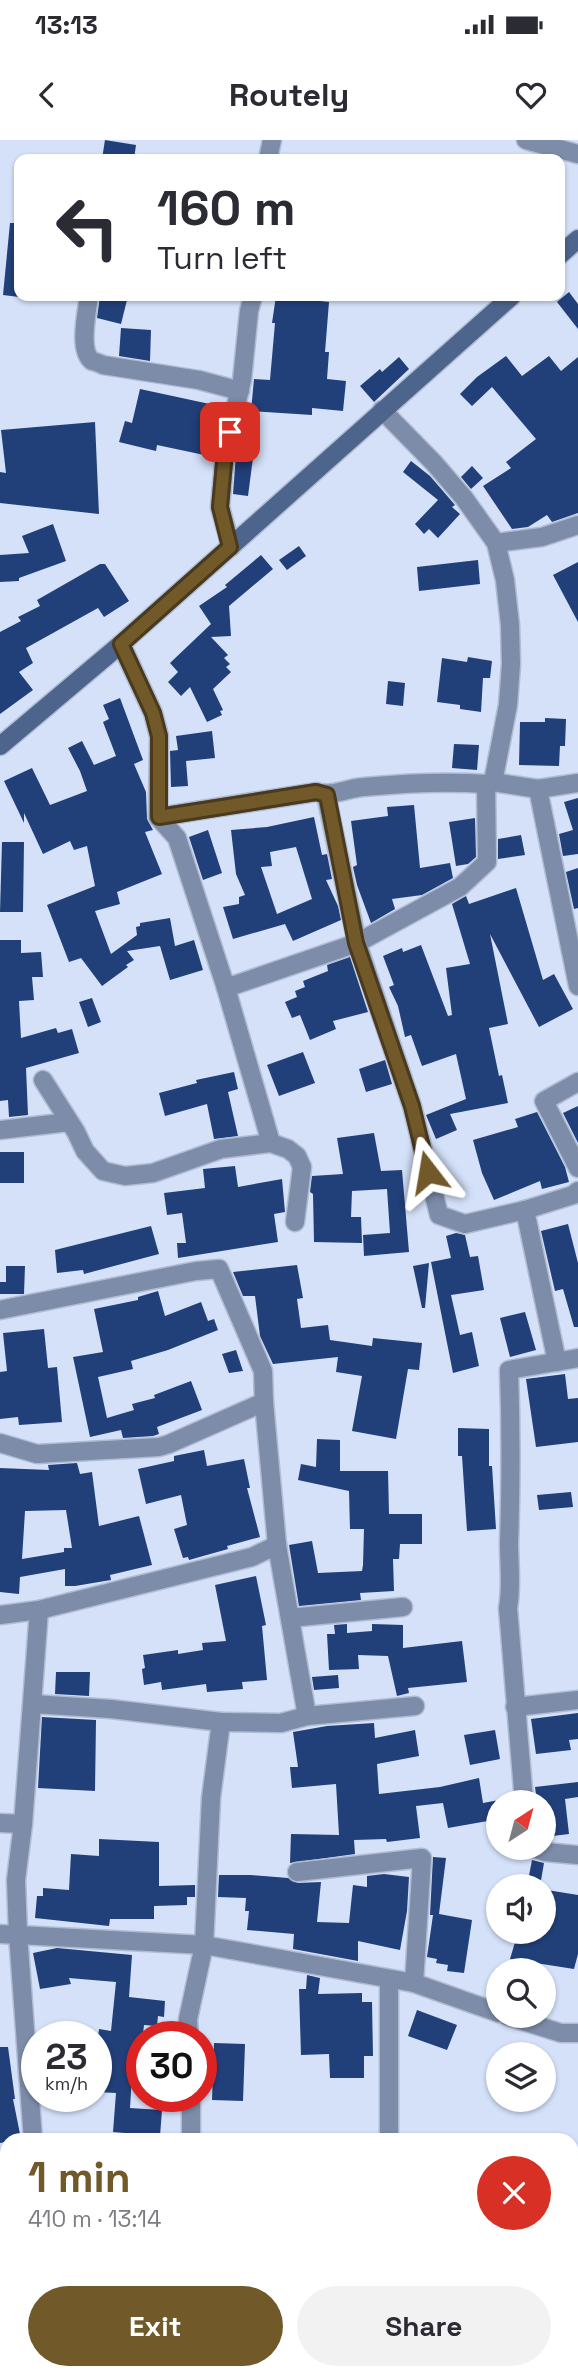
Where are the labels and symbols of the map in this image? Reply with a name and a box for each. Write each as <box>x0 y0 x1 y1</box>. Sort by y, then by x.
pin <box>200 402 260 462</box>
position arrow <box>391 1135 465 1209</box>
north arrow <box>486 1790 556 1860</box>
speed limit sign: 30 <box>126 2021 217 2112</box>

